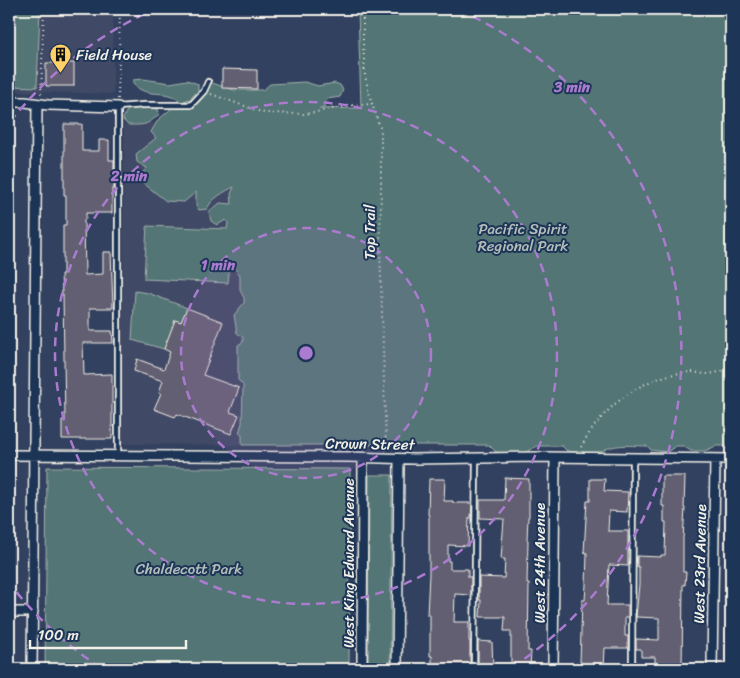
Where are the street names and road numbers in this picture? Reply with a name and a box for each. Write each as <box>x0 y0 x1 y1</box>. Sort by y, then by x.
street label: Top Trail <box>357 204 383 260</box>
street label: Crown Street <box>325 430 416 458</box>
street label: West King Edward Avenue <box>336 478 362 648</box>
street label: West 24th Avenue <box>527 503 553 623</box>
street label: West 23rd Avenue <box>686 504 714 624</box>

